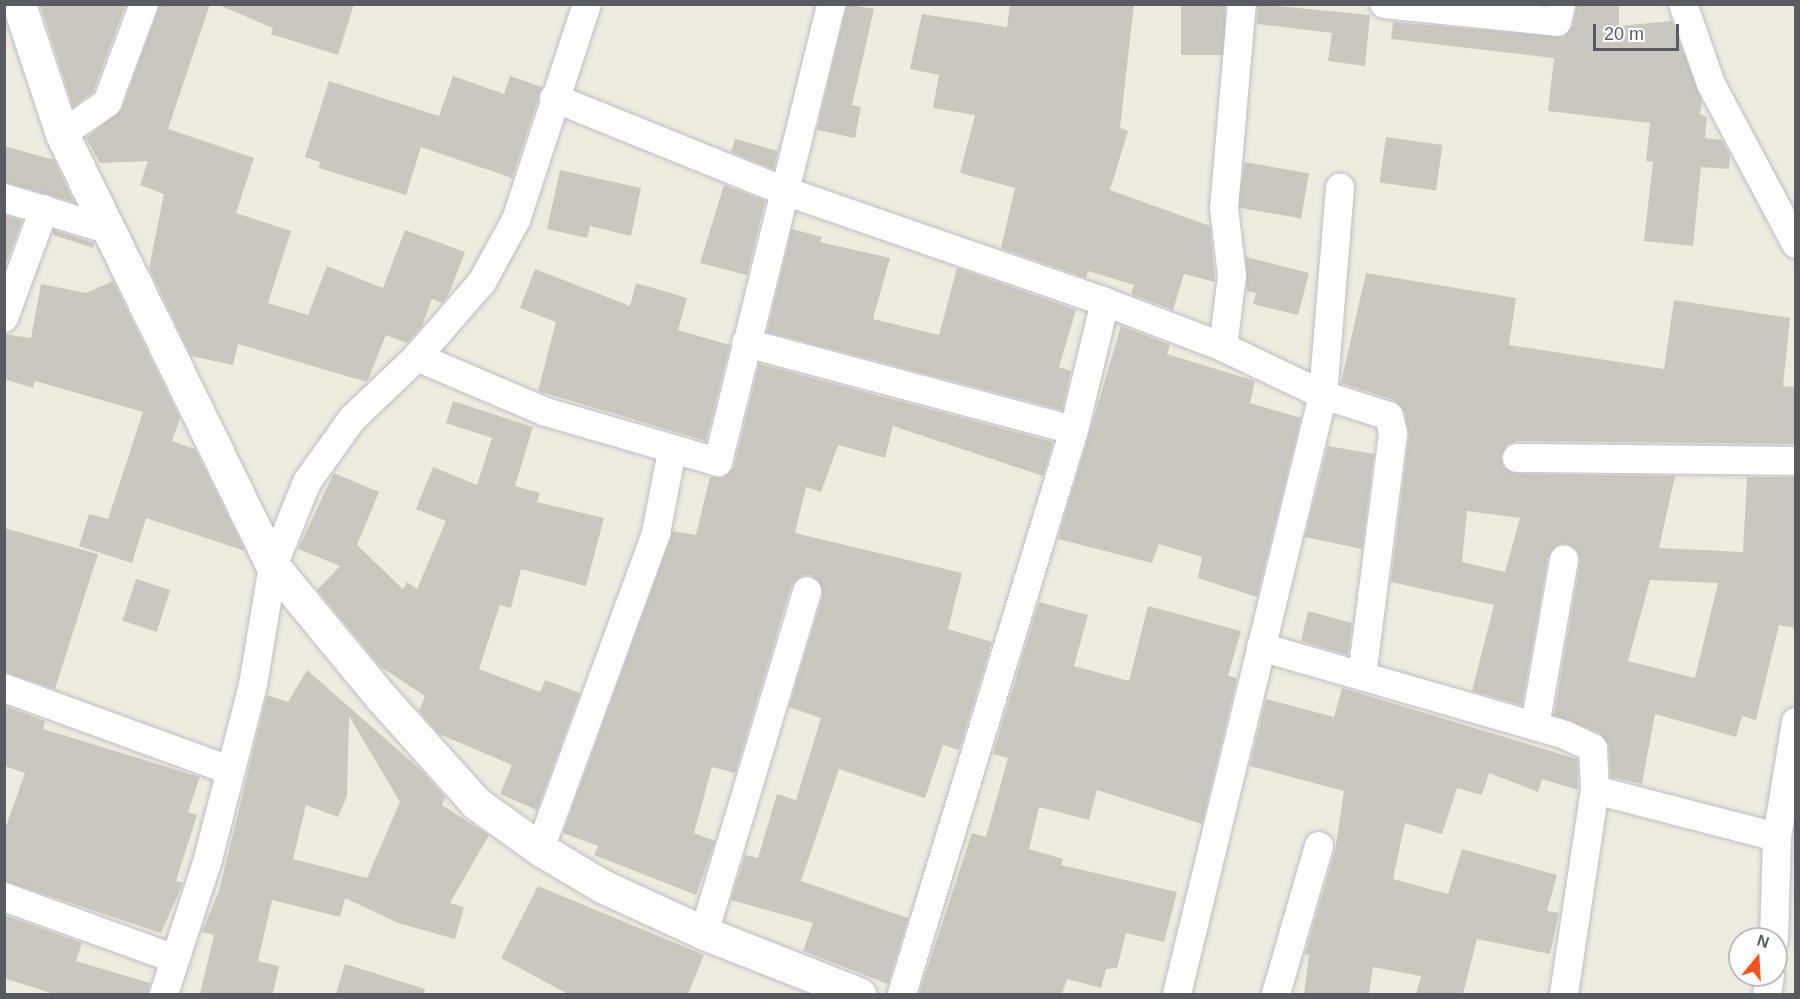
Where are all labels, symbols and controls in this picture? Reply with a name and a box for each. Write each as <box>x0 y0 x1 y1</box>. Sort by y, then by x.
scale bar <box>1596 12 1682 50</box>
text: 20 m <box>1604 24 1644 44</box>
north arrow <box>1728 927 1788 987</box>
text: N <box>1755 931 1771 951</box>

